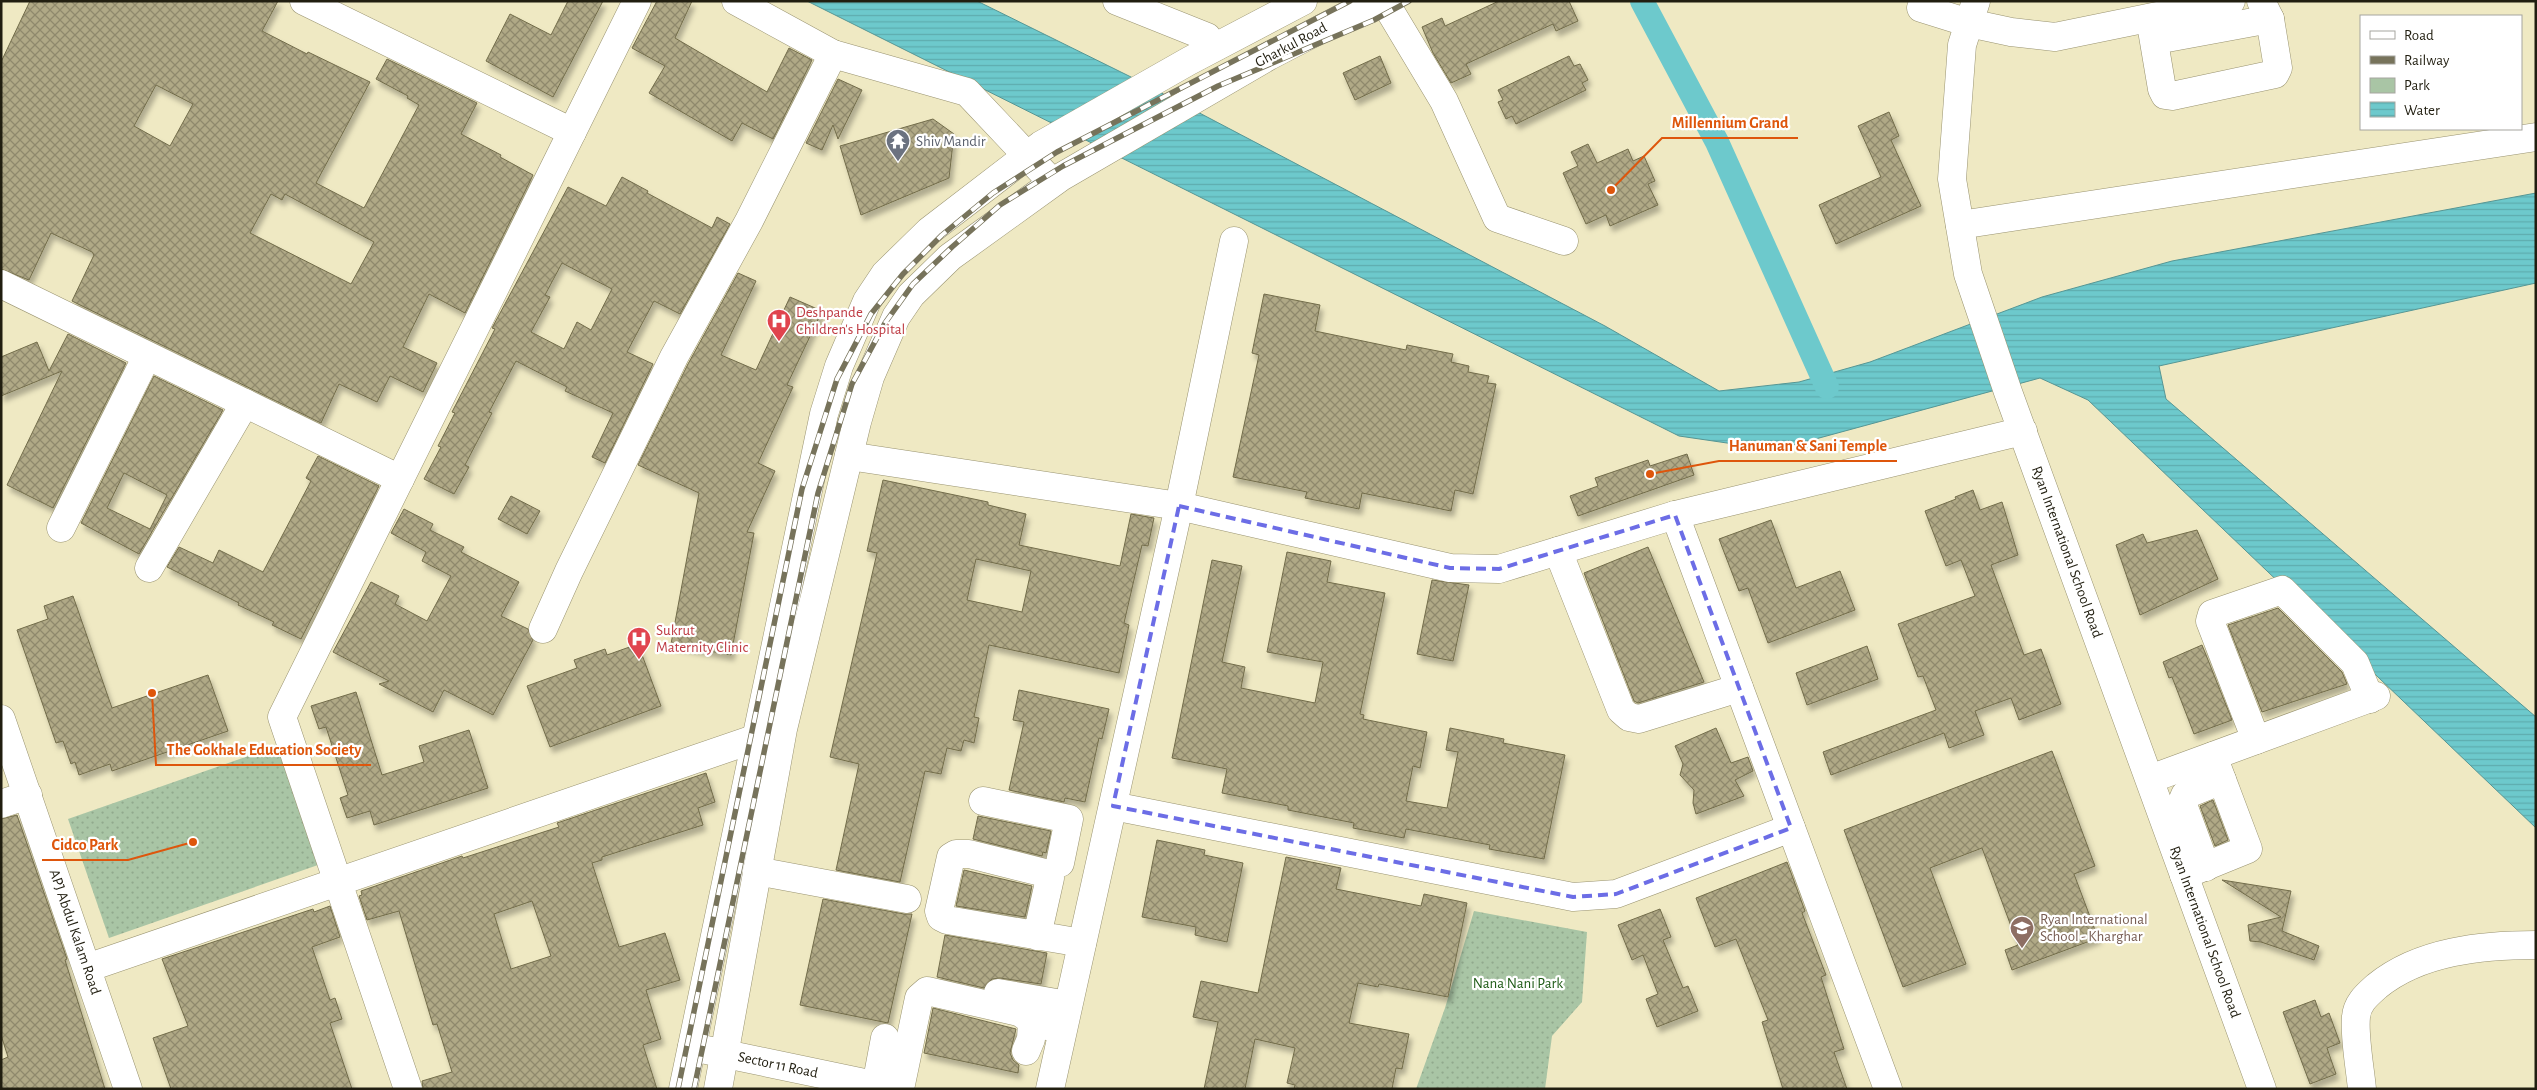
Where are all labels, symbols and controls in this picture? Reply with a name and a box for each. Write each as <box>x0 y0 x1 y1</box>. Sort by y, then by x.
legend <box>2360 15 2522 130</box>
street label: Gharkul Road <box>1253 20 1330 70</box>
text: Road <box>2404 28 2434 43</box>
text: Railway <box>2404 53 2450 68</box>
text: Park <box>2404 78 2430 93</box>
text: Water <box>2404 103 2440 118</box>
callout: Millennium Grand <box>1662 107 1798 138</box>
text: Millennium Grand <box>1672 115 1789 131</box>
temple icon: Shiv Mandir <box>885 128 911 162</box>
place label: Shiv Mandir <box>916 134 986 149</box>
place label: Deshpande Children's Hospital <box>796 305 905 337</box>
hospital icon: Deshpande Children's Hospital <box>766 308 792 342</box>
callout: Hanuman & Sani Temple <box>1719 430 1897 461</box>
text: Hanuman & Sani Temple <box>1729 438 1888 454</box>
street label: Ryan International School Road <box>2029 464 2105 640</box>
place label: Sukrut Maternity Clinic <box>656 623 748 655</box>
hospital icon: Sukrut Maternity Clinic <box>626 626 652 660</box>
callout: The Gokhale Education Society <box>156 734 371 765</box>
text: The Gokhale Education Society <box>167 742 362 759</box>
callout: Cidco Park <box>42 829 128 860</box>
text: Cidco Park <box>52 837 118 853</box>
street label: Ryan International School Road <box>2167 844 2243 1020</box>
street label: APJ Abdul Kalam Road <box>47 867 104 997</box>
place label: Ryan International School - Kharghar <box>2040 912 2148 944</box>
school or university icon: Ryan International School - Kharghar <box>2009 915 2035 949</box>
park label: Nana Nani Park <box>1473 976 1563 991</box>
street label: Sector 11 Road <box>737 1049 819 1081</box>

